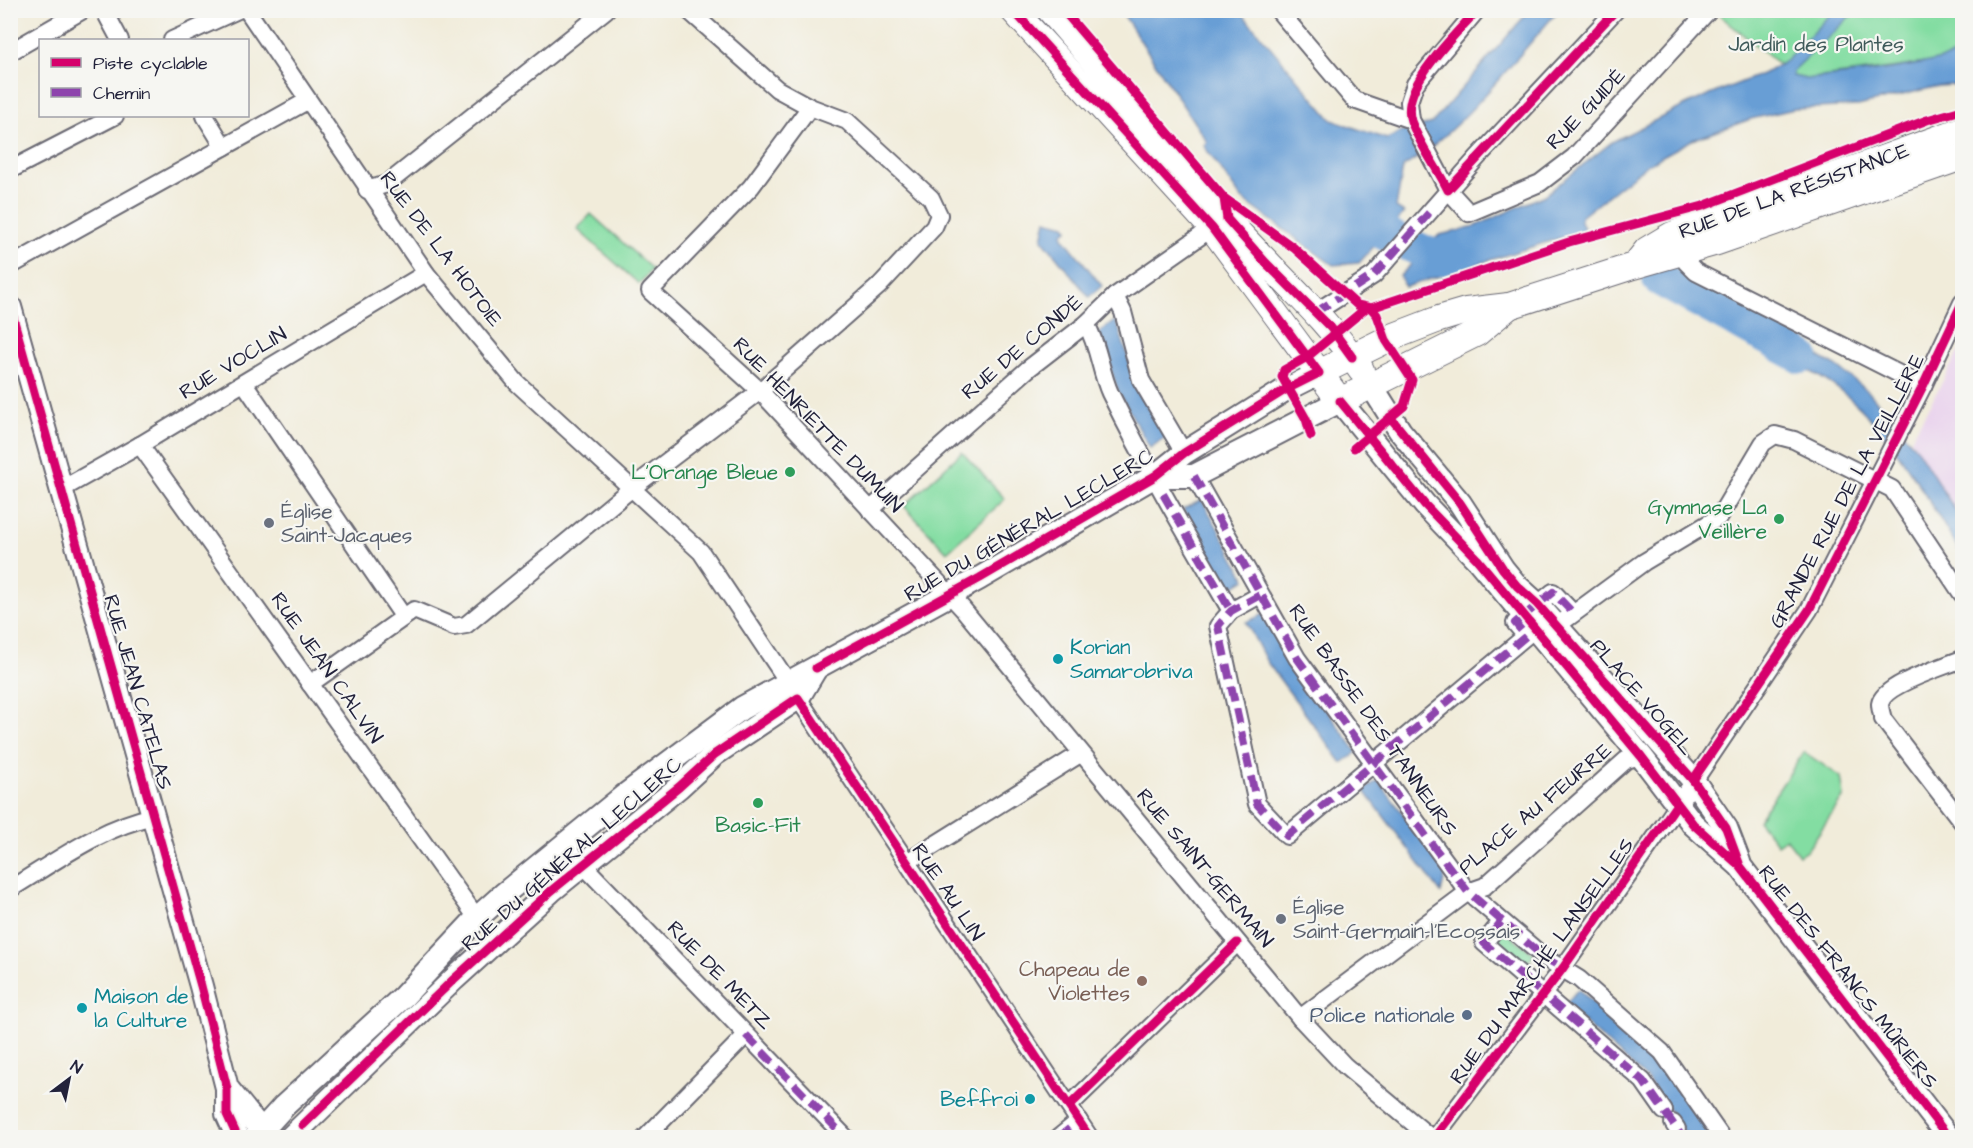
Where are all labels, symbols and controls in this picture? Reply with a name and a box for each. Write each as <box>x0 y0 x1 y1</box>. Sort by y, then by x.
park label: Jardin des Plantes <box>1728 30 1904 59</box>
legend <box>39 39 249 117</box>
text: Piste cyclable <box>93 51 208 77</box>
street label: RUE GUIDÉ <box>1540 61 1633 156</box>
text: Chemin <box>93 81 150 106</box>
street label: RUE DE LA RÉSISTANCE <box>1675 136 1914 246</box>
street label: RUE DE LA HOTOIE <box>373 165 509 333</box>
street label: RUE DE CONDÉ <box>955 287 1089 406</box>
street label: RUE VOCLIN <box>174 320 292 406</box>
street label: RUE HENRIETTE DUMUIN <box>726 331 910 519</box>
street label: GRANDE RUE DE LA VEILLÈRE <box>1762 348 1932 633</box>
street label: RUE DU GÉNÉRAL LECLERC <box>899 441 1159 609</box>
place label: L'Orange Bleue <box>631 458 778 489</box>
marker: L'Orange Bleue <box>783 465 797 479</box>
place label: Gymnase La Veillère <box>1648 493 1767 546</box>
place label: Église Saint-Jacques <box>281 497 412 550</box>
marker: Gymnase La Veillère <box>1772 512 1786 526</box>
marker: Église Saint-Jacques <box>262 516 276 530</box>
street label: RUE JEAN CALVIN <box>264 587 390 749</box>
street label: RUE JEAN CATELAS <box>96 591 180 793</box>
street label: RUE BASSE DES TANNEURS <box>1282 598 1464 842</box>
street label: PLACE VOGEL <box>1583 632 1701 762</box>
place label: Korian Samarobriva <box>1070 633 1193 686</box>
marker: Korian Samarobriva <box>1051 652 1065 666</box>
street label: PLACE AU FEURRE <box>1452 736 1618 882</box>
street label: RUE DU GÉNÉRAL LECLERC <box>455 750 689 958</box>
street label: RUE SAINT-GERMAIN <box>1130 782 1280 954</box>
marker: Basic-Fit <box>751 796 765 810</box>
place label: Basic-Fit <box>715 811 801 840</box>
street label: RUE DU MARCHÉ LANSELLES <box>1443 832 1641 1090</box>
street label: RUE AU LIN <box>905 837 991 947</box>
street label: RUE DES FRANCS MÛRIERS <box>1751 859 1945 1095</box>
place label: Église Saint-Germain-l'Ecossais <box>1293 893 1520 946</box>
marker: Église Saint-Germain-l'Ecossais <box>1274 912 1288 926</box>
street label: RUE DE METZ <box>660 914 780 1036</box>
place label: Chapeau de Violettes <box>1019 955 1130 1008</box>
marker: Chapeau de Violettes <box>1135 974 1149 988</box>
place label: Maison de la Culture <box>94 982 189 1035</box>
marker: Maison de la Culture <box>75 1001 89 1015</box>
place label: Police nationale <box>1310 1001 1455 1030</box>
marker: Police nationale <box>1460 1008 1474 1022</box>
north arrow <box>39 1049 99 1109</box>
text: N <box>66 1055 87 1079</box>
place label: Beffroi <box>940 1085 1018 1114</box>
marker: Beffroi <box>1023 1092 1037 1106</box>

